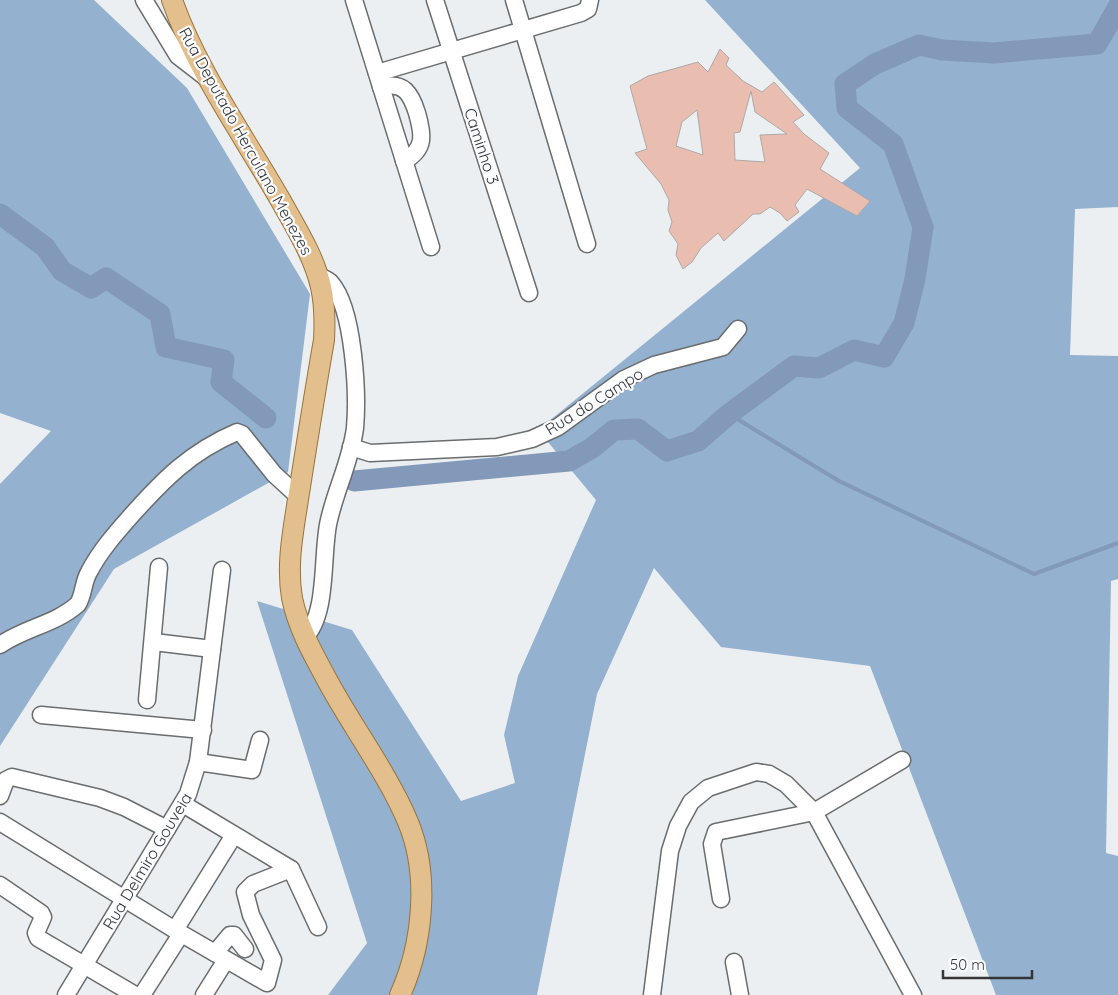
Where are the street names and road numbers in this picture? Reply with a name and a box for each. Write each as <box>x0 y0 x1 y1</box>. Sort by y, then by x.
street label: Rua Deputado Herculano Menezes <box>175 24 317 258</box>
street label: Caminho 3 <box>460 105 504 187</box>
street label: Rua do Campo <box>541 363 647 439</box>
street label: Rua Delmiro Gouveia <box>98 789 196 933</box>

